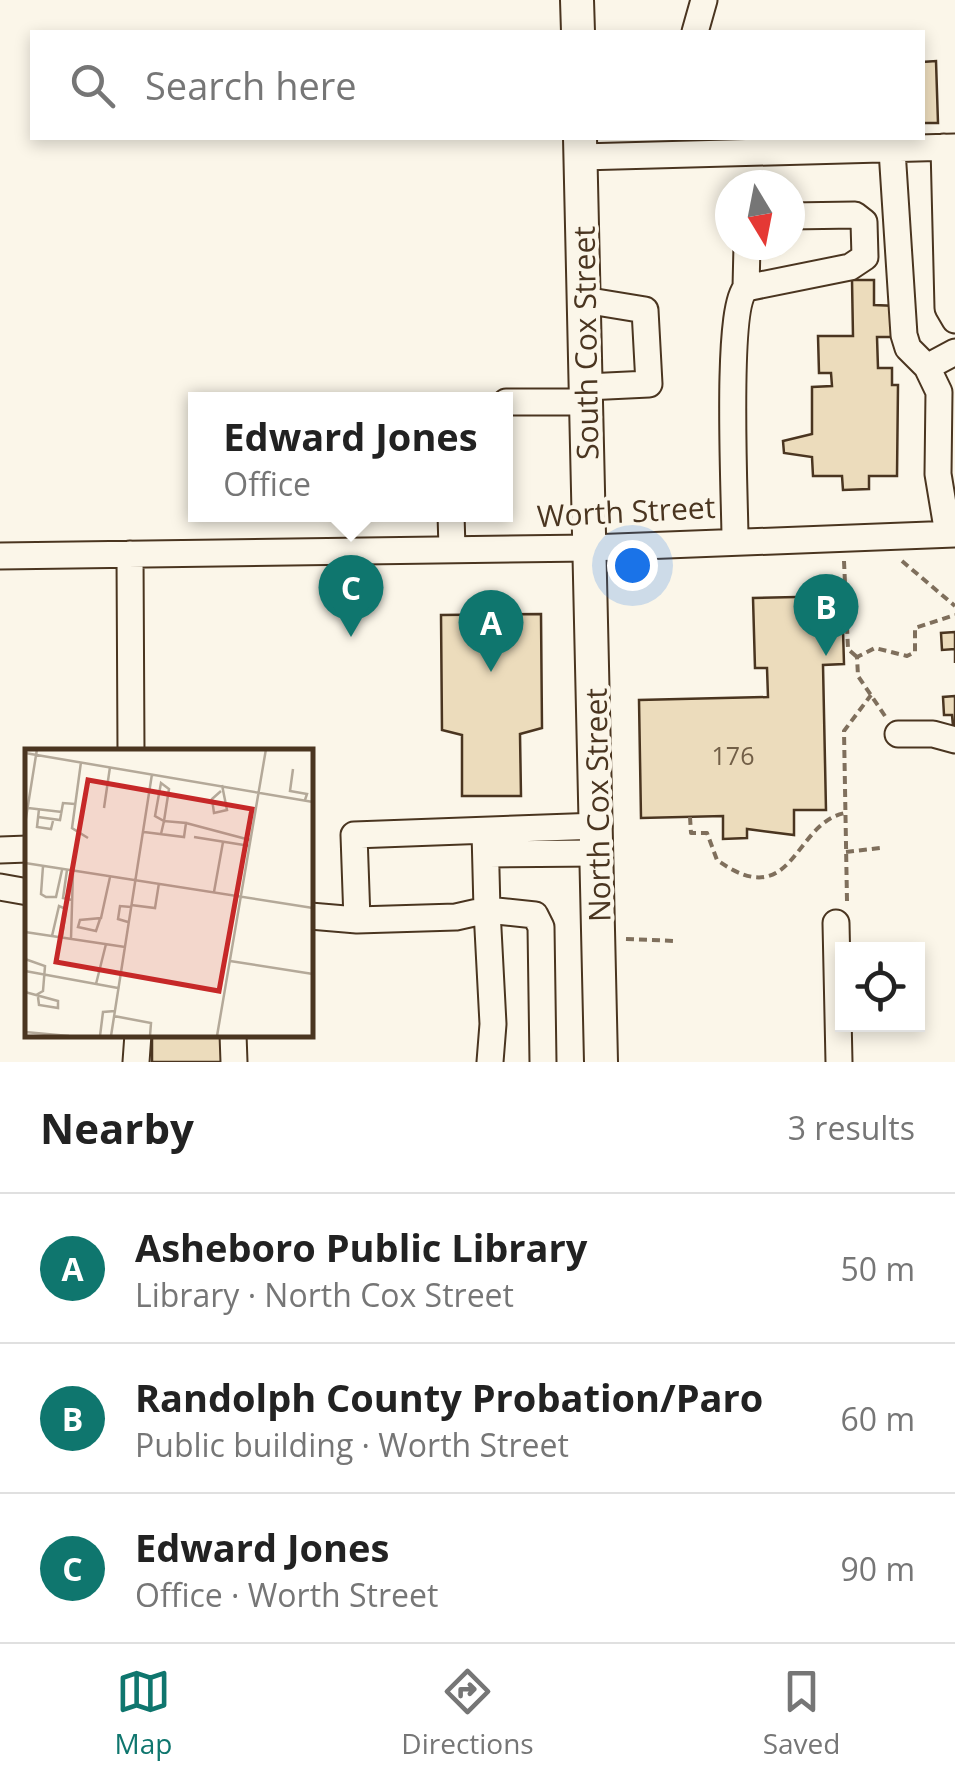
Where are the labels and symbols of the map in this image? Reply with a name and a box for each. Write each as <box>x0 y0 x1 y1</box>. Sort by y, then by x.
north arrow <box>715 170 805 260</box>
street label: South Cox Street <box>562 226 608 460</box>
street label: Worth Street <box>536 486 716 536</box>
your location <box>607 540 658 591</box>
pin: C <box>318 554 384 637</box>
pin: B <box>794 574 858 656</box>
pin: A <box>458 590 524 672</box>
street label: North Cox Street <box>574 688 620 922</box>
house number: 176 <box>712 738 754 772</box>
inset map <box>25 749 312 1037</box>

